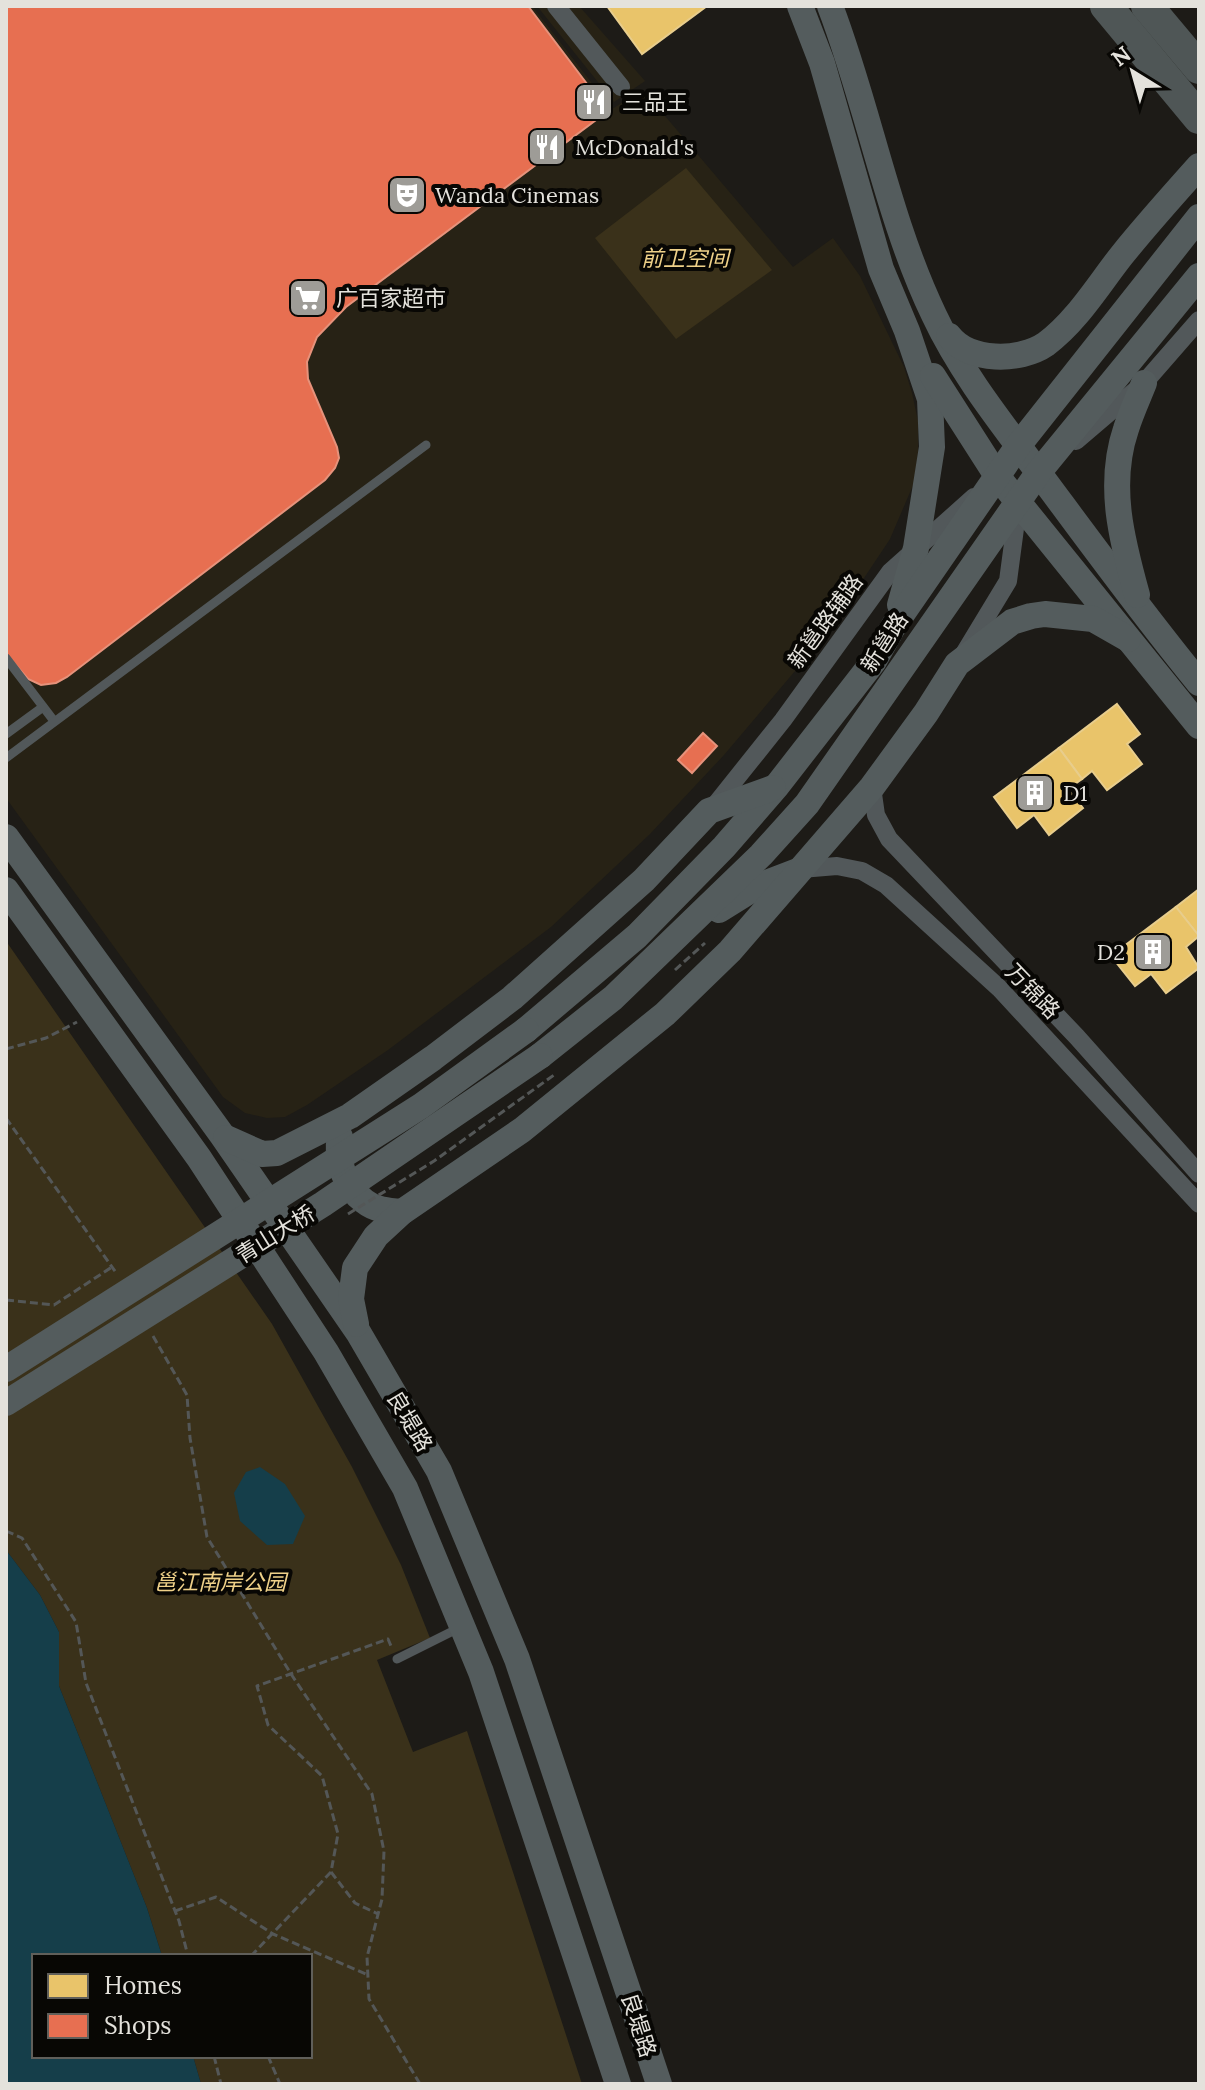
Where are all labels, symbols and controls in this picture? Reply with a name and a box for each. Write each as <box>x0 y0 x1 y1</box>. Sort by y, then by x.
north arrow <box>1093 32 1173 112</box>
text: N <box>1106 40 1136 72</box>
restaurant icon: 三品王 <box>573 81 615 123</box>
place label: 三品王 <box>622 88 688 116</box>
restaurant icon: McDonald's <box>526 126 568 168</box>
place label: McDonald's <box>575 133 694 161</box>
theatre icon: Wanda Cinemas <box>386 174 428 216</box>
place label: Wanda Cinemas <box>435 181 599 209</box>
park label: 前卫空间 <box>641 244 732 272</box>
supermarket icon: 广百家超市 <box>287 277 329 319</box>
place label: 广百家超市 <box>336 284 446 312</box>
street label: 新邕路辅路 <box>781 568 869 674</box>
street label: 新邕路 <box>854 607 914 677</box>
building icon: D1 <box>1014 772 1056 814</box>
place label: D1 <box>1063 779 1087 807</box>
building icon: D2 <box>1132 931 1174 973</box>
place label: D2 <box>1097 938 1125 966</box>
street label: 万锦路 <box>1000 958 1066 1024</box>
street label: 青山大桥 <box>230 1199 320 1269</box>
street label: 良堤路 <box>381 1385 439 1457</box>
park label: 邕江南岸公园 <box>154 1568 289 1596</box>
legend <box>32 1954 312 2058</box>
text: Homes <box>104 1970 182 2001</box>
street label: 良堤路 <box>615 1989 663 2061</box>
text: Shops <box>104 2010 171 2041</box>

